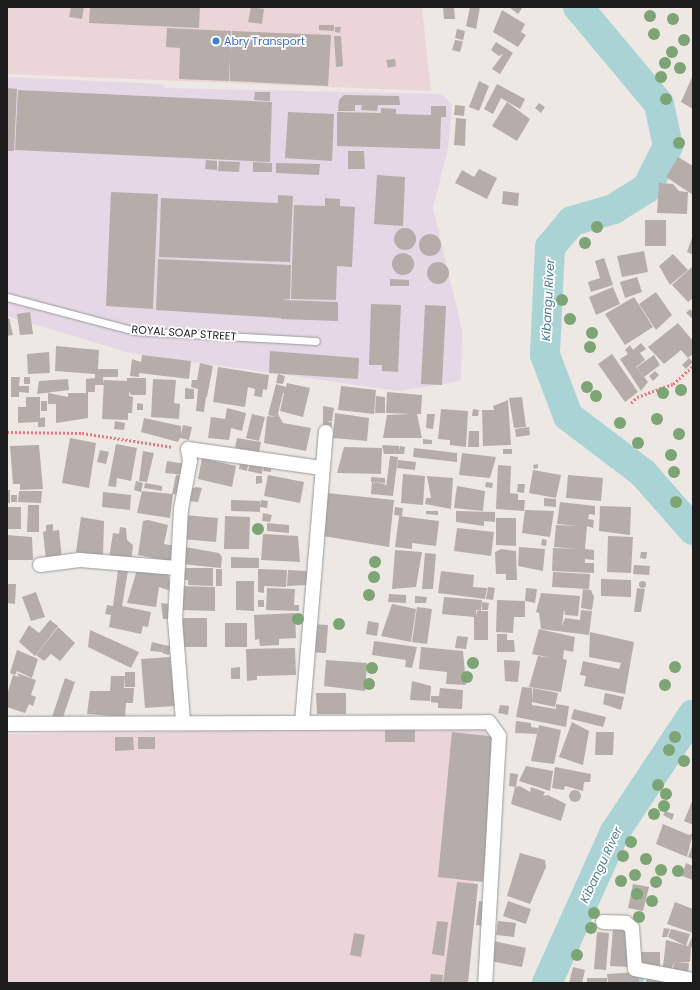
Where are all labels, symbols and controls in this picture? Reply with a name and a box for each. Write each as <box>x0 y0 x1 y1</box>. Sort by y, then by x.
place label: Abry Transport <box>224 34 305 48</box>
marker: Abry Transport <box>211 36 221 46</box>
water label: Kibangu River <box>539 259 557 341</box>
street label: ROYAL SOAP STREET <box>131 323 237 343</box>
water label: Kibangu River <box>577 825 625 905</box>

